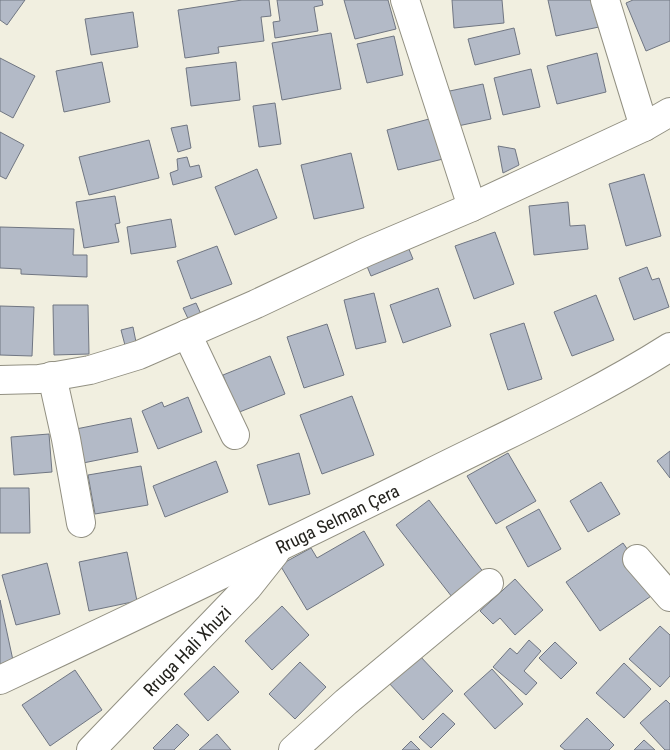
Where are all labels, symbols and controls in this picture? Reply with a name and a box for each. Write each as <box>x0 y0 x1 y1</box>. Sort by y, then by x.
street label: Rruga Selman Çera <box>272 479 402 558</box>
street label: Rruga Hali Xhuzi <box>139 601 235 700</box>

